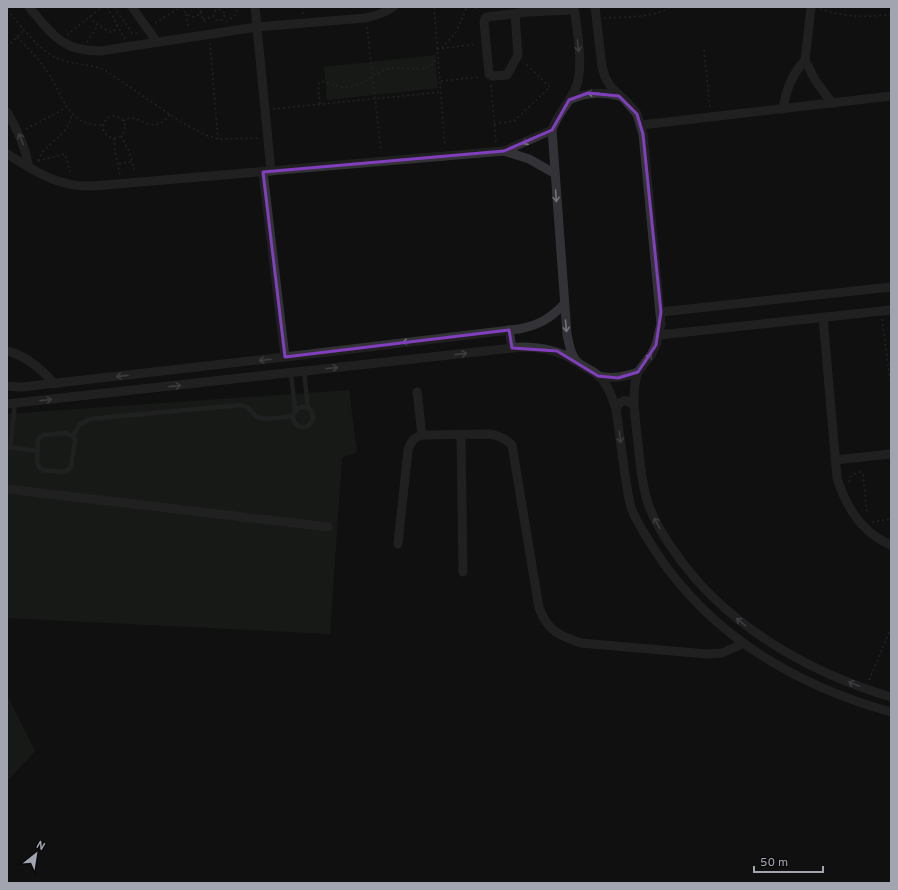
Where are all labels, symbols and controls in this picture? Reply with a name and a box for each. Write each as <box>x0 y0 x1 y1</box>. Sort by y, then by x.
one-way arrow <box>574 39 582 52</box>
one-way arrow <box>587 90 600 97</box>
one-way arrow <box>17 133 24 145</box>
one-way arrow <box>522 138 534 145</box>
one-way arrow <box>553 189 560 202</box>
one-way arrow <box>562 319 570 332</box>
one-way arrow <box>402 338 415 346</box>
one-way arrow <box>454 350 467 358</box>
one-way arrow <box>644 353 652 364</box>
one-way arrow <box>259 356 272 363</box>
one-way arrow <box>325 364 338 372</box>
one-way arrow <box>116 372 129 380</box>
one-way arrow <box>168 382 181 389</box>
one-way arrow <box>39 396 52 404</box>
one-way arrow <box>616 430 624 443</box>
one-way arrow <box>653 518 660 530</box>
one-way arrow <box>735 617 746 626</box>
one-way arrow <box>849 680 861 688</box>
north arrow <box>16 834 56 874</box>
text: N <box>34 838 47 854</box>
scale bar <box>754 848 823 874</box>
text: 50 m <box>760 855 788 871</box>

